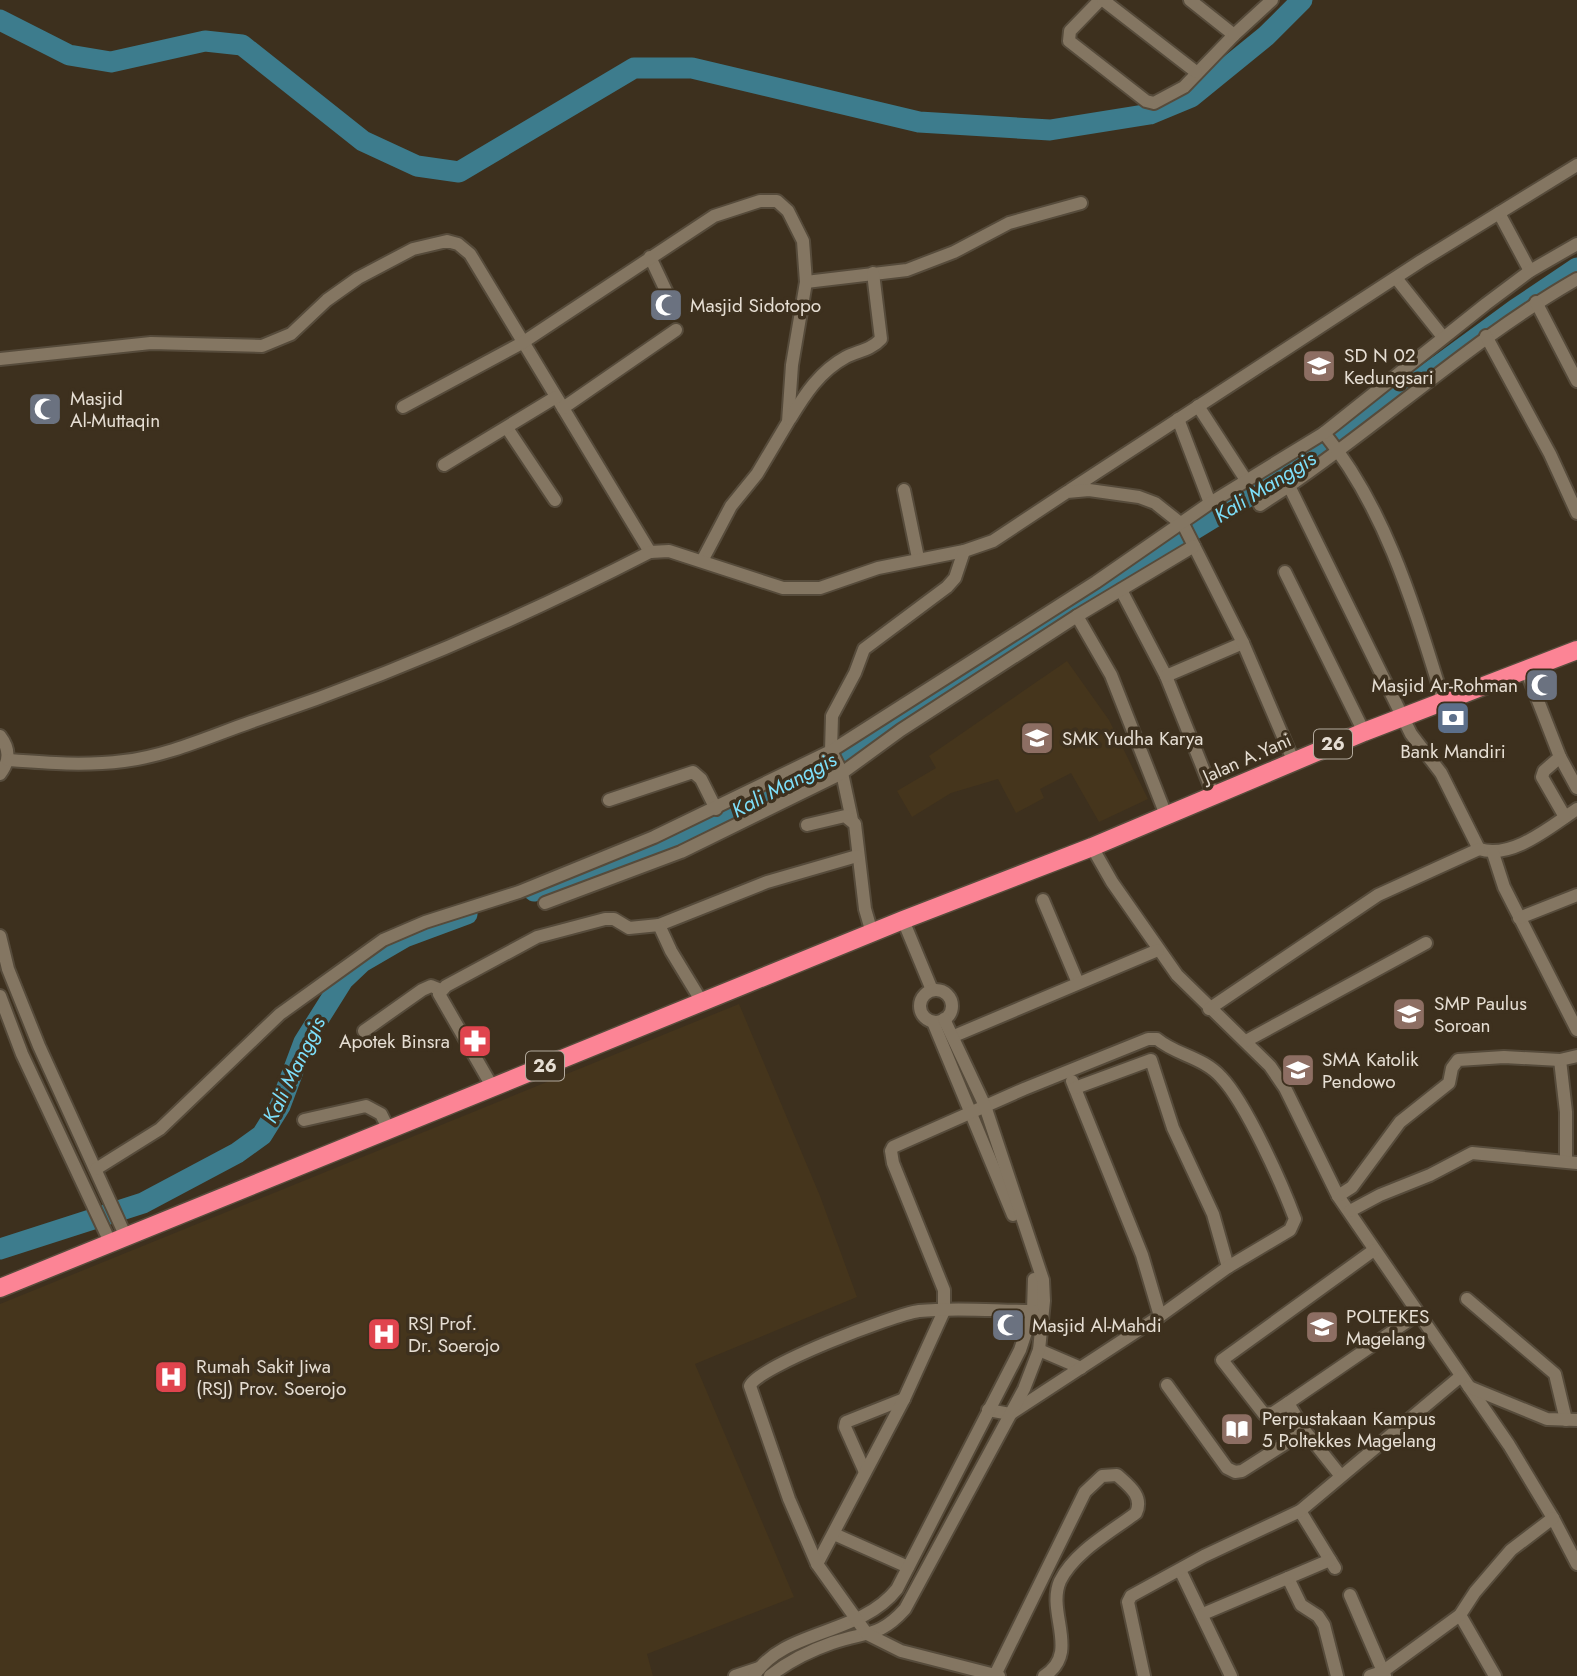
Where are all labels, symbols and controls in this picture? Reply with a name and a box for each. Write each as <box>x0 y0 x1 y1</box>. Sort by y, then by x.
mosque icon: Masjid Sidotopo <box>647 286 685 324</box>
place label: Masjid Sidotopo <box>690 292 821 319</box>
place label: SD N 02 Kedungsari <box>1344 342 1434 391</box>
school or university icon: SD N 02 Kedungsari <box>1300 347 1338 385</box>
place label: Masjid Al-Muttaqin <box>70 385 160 434</box>
mosque icon: Masjid Al-Muttaqin <box>26 390 64 428</box>
water label: Kali Manggis <box>1208 443 1322 530</box>
mosque icon: Masjid Ar-Rohman <box>1523 666 1561 704</box>
place label: Masjid Ar-Rohman <box>1372 672 1518 699</box>
bank icon: Bank Mandiri <box>1434 699 1472 737</box>
school or university icon: SMK Yudha Karya <box>1018 719 1056 757</box>
place label: SMK Yudha Karya <box>1062 725 1203 752</box>
street label: Jalan A.Yani <box>1196 726 1296 791</box>
road number: 26 <box>1314 730 1352 758</box>
place label: Bank Mandiri <box>1400 738 1506 765</box>
water label: Kali Manggis <box>726 744 842 825</box>
place label: SMP Paulus Soroan <box>1434 990 1527 1039</box>
school or university icon: SMP Paulus Soroan <box>1390 995 1428 1033</box>
water label: Kali Manggis <box>255 1011 333 1128</box>
pharmacy icon: Apotek Binsra <box>456 1022 494 1060</box>
place label: Apotek Binsra <box>339 1028 450 1055</box>
place label: SMA Katolik Pendowo <box>1322 1046 1419 1095</box>
road number: 26 <box>526 1051 564 1080</box>
school or university icon: SMA Katolik Pendowo <box>1279 1051 1317 1089</box>
place label: POLTEKES Magelang <box>1346 1303 1430 1352</box>
mosque icon: Masjid Al-Mahdi <box>989 1306 1027 1344</box>
school or university icon: POLTEKES Magelang <box>1303 1308 1341 1346</box>
place label: RSJ Prof. Dr. Soerojo <box>408 1310 500 1359</box>
place label: Masjid Al-Mahdi <box>1032 1312 1162 1339</box>
hospital icon: RSJ Prof. Dr. Soerojo <box>365 1315 403 1353</box>
place label: Rumah Sakit Jiwa (RSJ) Prov. Soerojo <box>196 1353 346 1402</box>
hospital icon: Rumah Sakit Jiwa (RSJ) Prov. Soerojo <box>152 1358 190 1396</box>
place label: Perpustakaan Kampus 5 Poltekkes Magelang <box>1262 1405 1436 1454</box>
library icon: Perpustakaan Kampus 5 Poltekkes Magelang <box>1218 1410 1256 1448</box>

